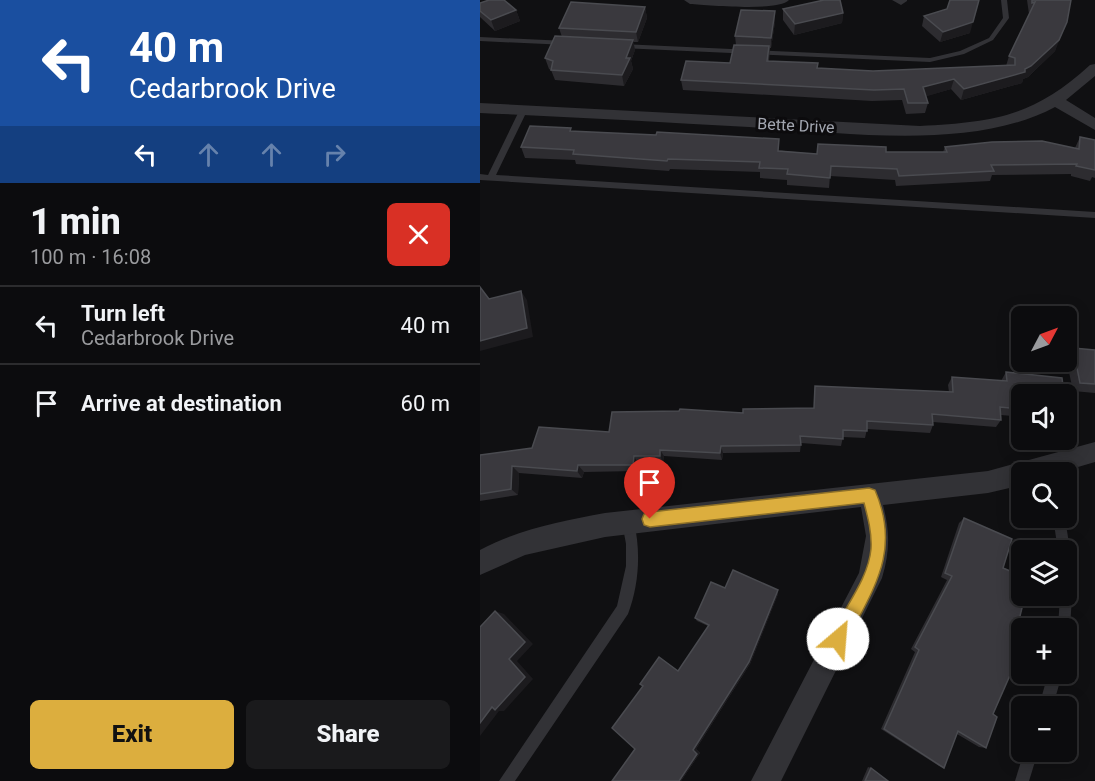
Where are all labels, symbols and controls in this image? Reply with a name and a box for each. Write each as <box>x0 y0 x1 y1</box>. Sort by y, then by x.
text: 40 m <box>129 23 224 72</box>
icon: left <box>30 24 108 102</box>
text: Cedarbrook Drive <box>129 73 336 105</box>
street label: Bette Drive <box>757 114 835 137</box>
icon: left <box>129 138 162 171</box>
icon: ahead <box>192 138 225 171</box>
icon: ahead <box>255 138 288 171</box>
icon: right <box>318 138 351 171</box>
text: 1 min <box>30 201 121 243</box>
button: close <box>387 203 450 266</box>
text: 100 m · 16:08 <box>30 245 151 269</box>
text: Turn left <box>81 301 165 326</box>
north arrow <box>1011 306 1077 372</box>
map controls <box>1011 306 1077 762</box>
icon: left <box>30 309 63 342</box>
text: 40 m <box>401 313 450 338</box>
text: Cedarbrook Drive <box>81 326 234 350</box>
button: sound <box>1011 384 1077 450</box>
icon: arrive <box>30 387 63 420</box>
text: Arrive at destination <box>81 391 282 416</box>
text: 60 m <box>401 391 450 416</box>
pin <box>624 457 675 519</box>
button: search <box>1011 462 1077 528</box>
icon: arrive <box>633 466 666 499</box>
button: layers <box>1011 540 1077 606</box>
position arrow <box>806 607 870 671</box>
button: + <box>1011 618 1077 684</box>
button: − <box>1011 696 1077 762</box>
button: Exit <box>30 700 234 769</box>
button: Share <box>246 700 450 769</box>

